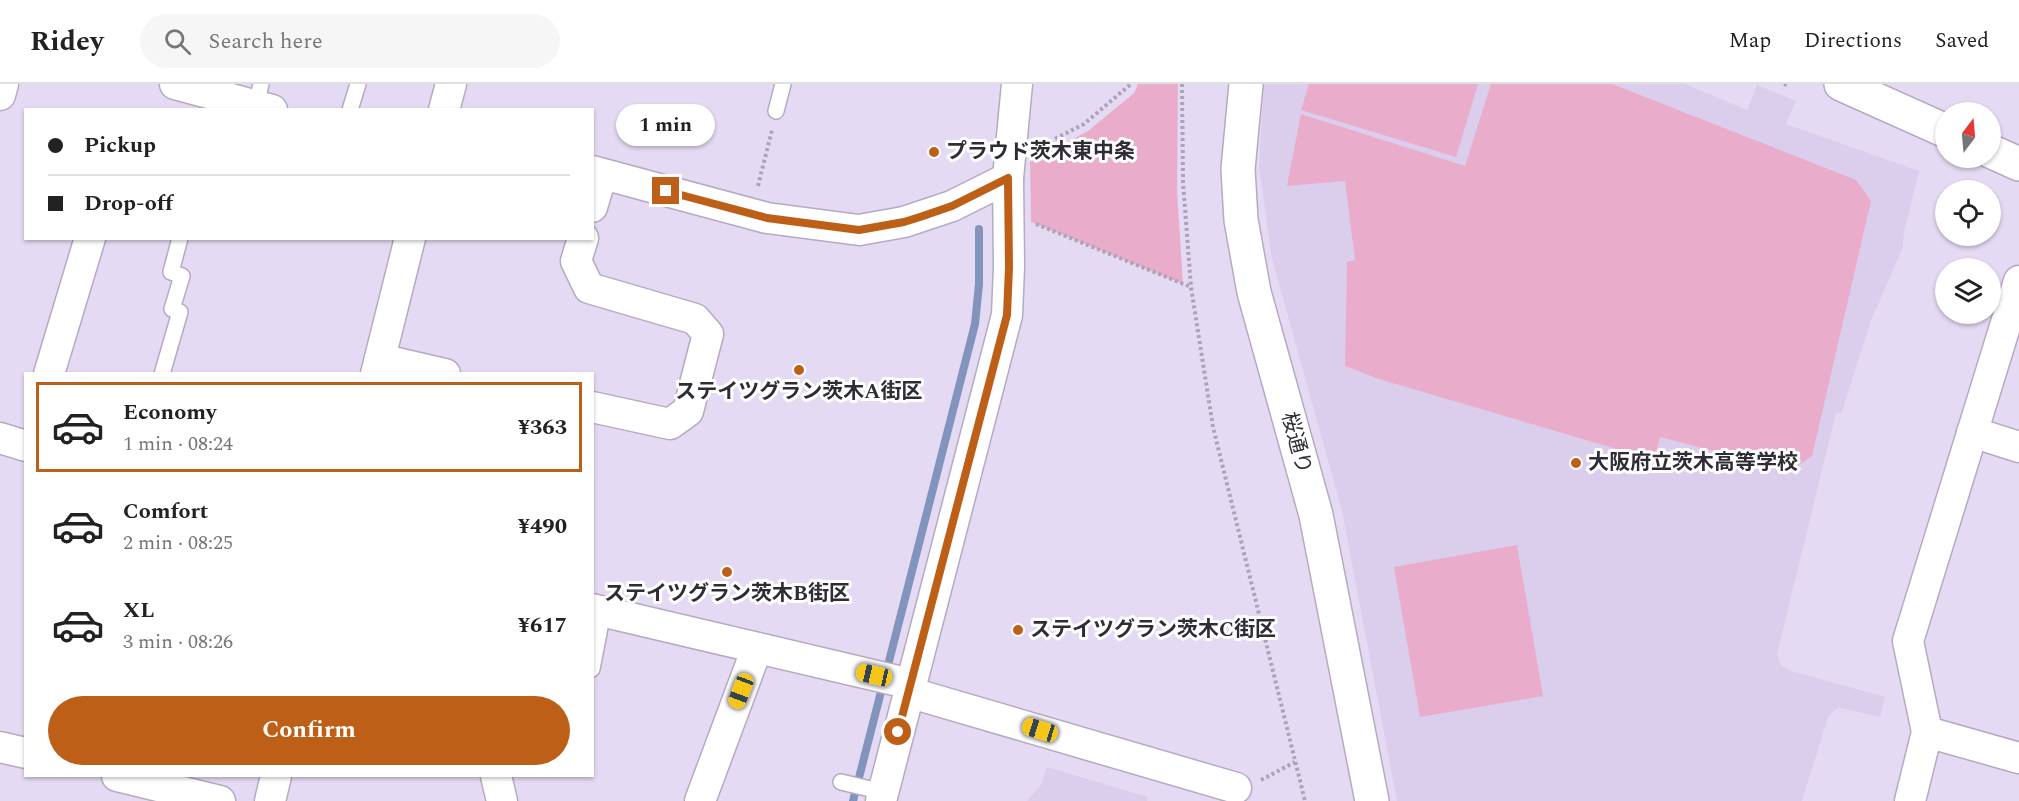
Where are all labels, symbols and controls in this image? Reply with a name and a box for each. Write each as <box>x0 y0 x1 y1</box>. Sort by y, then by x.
search box <box>140 14 560 68</box>
text: Ridey <box>30 20 104 63</box>
icon: search <box>161 25 194 58</box>
text: Search here <box>209 25 323 58</box>
text: Map <box>1729 25 1771 57</box>
text: Directions <box>1804 25 1902 57</box>
text: Saved <box>1935 25 1989 57</box>
north arrow <box>1935 102 2001 168</box>
map controls <box>1935 102 2001 324</box>
callout: 1 min <box>616 104 716 146</box>
text: 1 min <box>639 110 692 140</box>
text: Pickup <box>84 129 156 162</box>
place label: プラウド茨木東中条 <box>946 136 1135 168</box>
marker: プラウド茨木東中条 <box>927 145 941 159</box>
route end <box>652 177 679 204</box>
button: locate <box>1935 180 2001 246</box>
text: Drop-off <box>84 187 173 220</box>
button: layers <box>1935 258 2001 324</box>
marker: ステイツグラン茨木A街区 <box>792 363 806 377</box>
place label: ステイツグラン茨木A街区 <box>675 376 923 408</box>
text: Economy <box>123 396 216 429</box>
icon: car <box>51 400 105 454</box>
street label: 桜通り <box>1272 408 1320 478</box>
text: ¥363 <box>518 411 567 444</box>
text: 1 min · 08:24 <box>123 429 233 459</box>
place label: 大阪府立茨木高等学校 <box>1588 447 1798 479</box>
marker: 大阪府立茨木高等学校 <box>1569 456 1583 470</box>
text: Comfort <box>123 495 208 528</box>
icon: car <box>51 499 105 553</box>
text: ¥490 <box>518 510 567 543</box>
text: 2 min · 08:25 <box>123 528 233 558</box>
marker: ステイツグラン茨木B街区 <box>720 565 734 579</box>
place label: ステイツグラン茨木B街区 <box>604 578 850 610</box>
text: XL <box>123 594 154 627</box>
icon: car <box>51 598 105 652</box>
text: ¥617 <box>518 609 567 642</box>
place label: ステイツグラン茨木C街区 <box>1030 614 1276 646</box>
marker: ステイツグラン茨木C街区 <box>1011 623 1025 637</box>
text: 3 min · 08:26 <box>123 627 233 657</box>
car <box>854 662 894 688</box>
car <box>726 671 756 711</box>
button: Confirm <box>48 696 570 765</box>
car <box>1020 716 1060 744</box>
route start <box>884 718 911 745</box>

